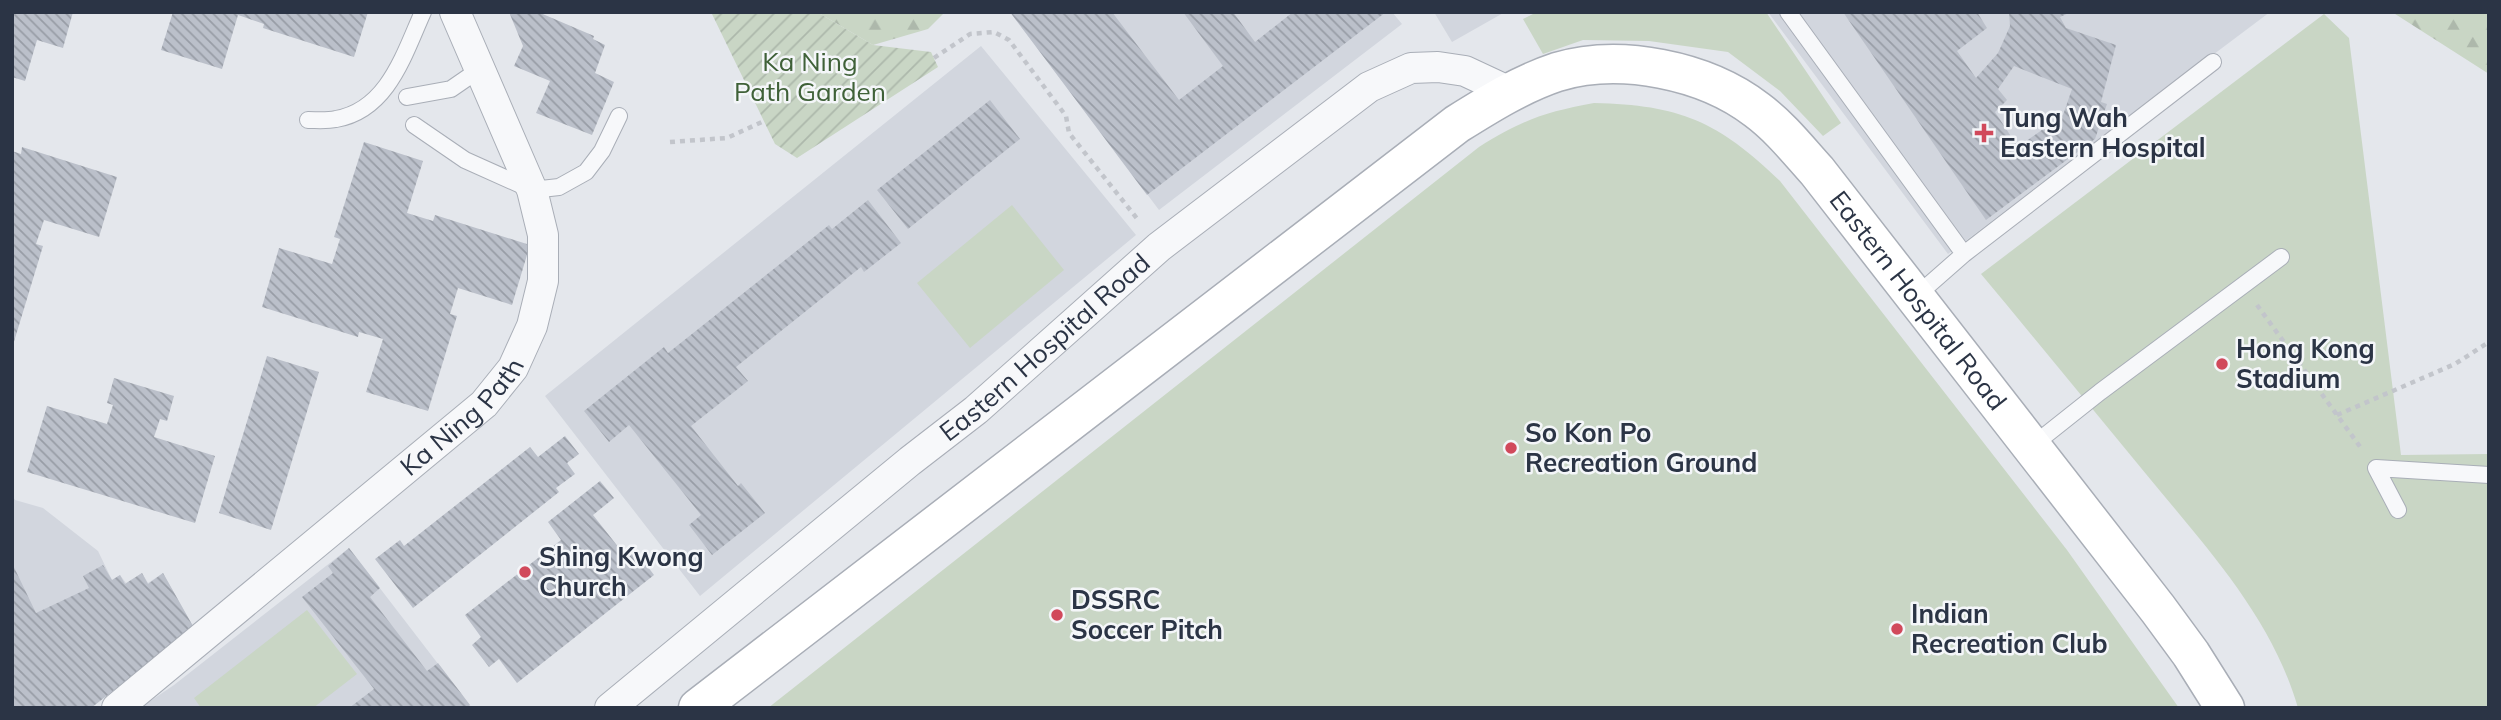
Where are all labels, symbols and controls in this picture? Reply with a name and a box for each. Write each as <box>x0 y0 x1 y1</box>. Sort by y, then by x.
park label: Ka Ning Path Garden <box>734 45 886 108</box>
place label: Tung Wah Eastern Hospital <box>2000 101 2206 164</box>
marker: Tung Wah Eastern Hospital <box>1974 123 1994 143</box>
street label: Eastern Hospital Road <box>1823 184 2014 417</box>
street label: Eastern Hospital Road <box>933 246 1157 448</box>
place label: Hong Kong Stadium <box>2236 332 2375 395</box>
street label: Ka Ning Path <box>393 353 531 483</box>
marker: Hong Kong Stadium <box>2214 356 2230 372</box>
place label: So Kon Po Recreation Ground <box>1525 416 1757 479</box>
marker: So Kon Po Recreation Ground <box>1503 440 1519 456</box>
place label: Shing Kwong Church <box>539 540 704 603</box>
marker: Shing Kwong Church <box>517 564 533 580</box>
place label: DSSRC Soccer Pitch <box>1071 583 1223 646</box>
place label: Indian Recreation Club <box>1911 597 2108 660</box>
marker: DSSRC Soccer Pitch <box>1049 607 1065 623</box>
marker: Indian Recreation Club <box>1889 621 1905 637</box>

